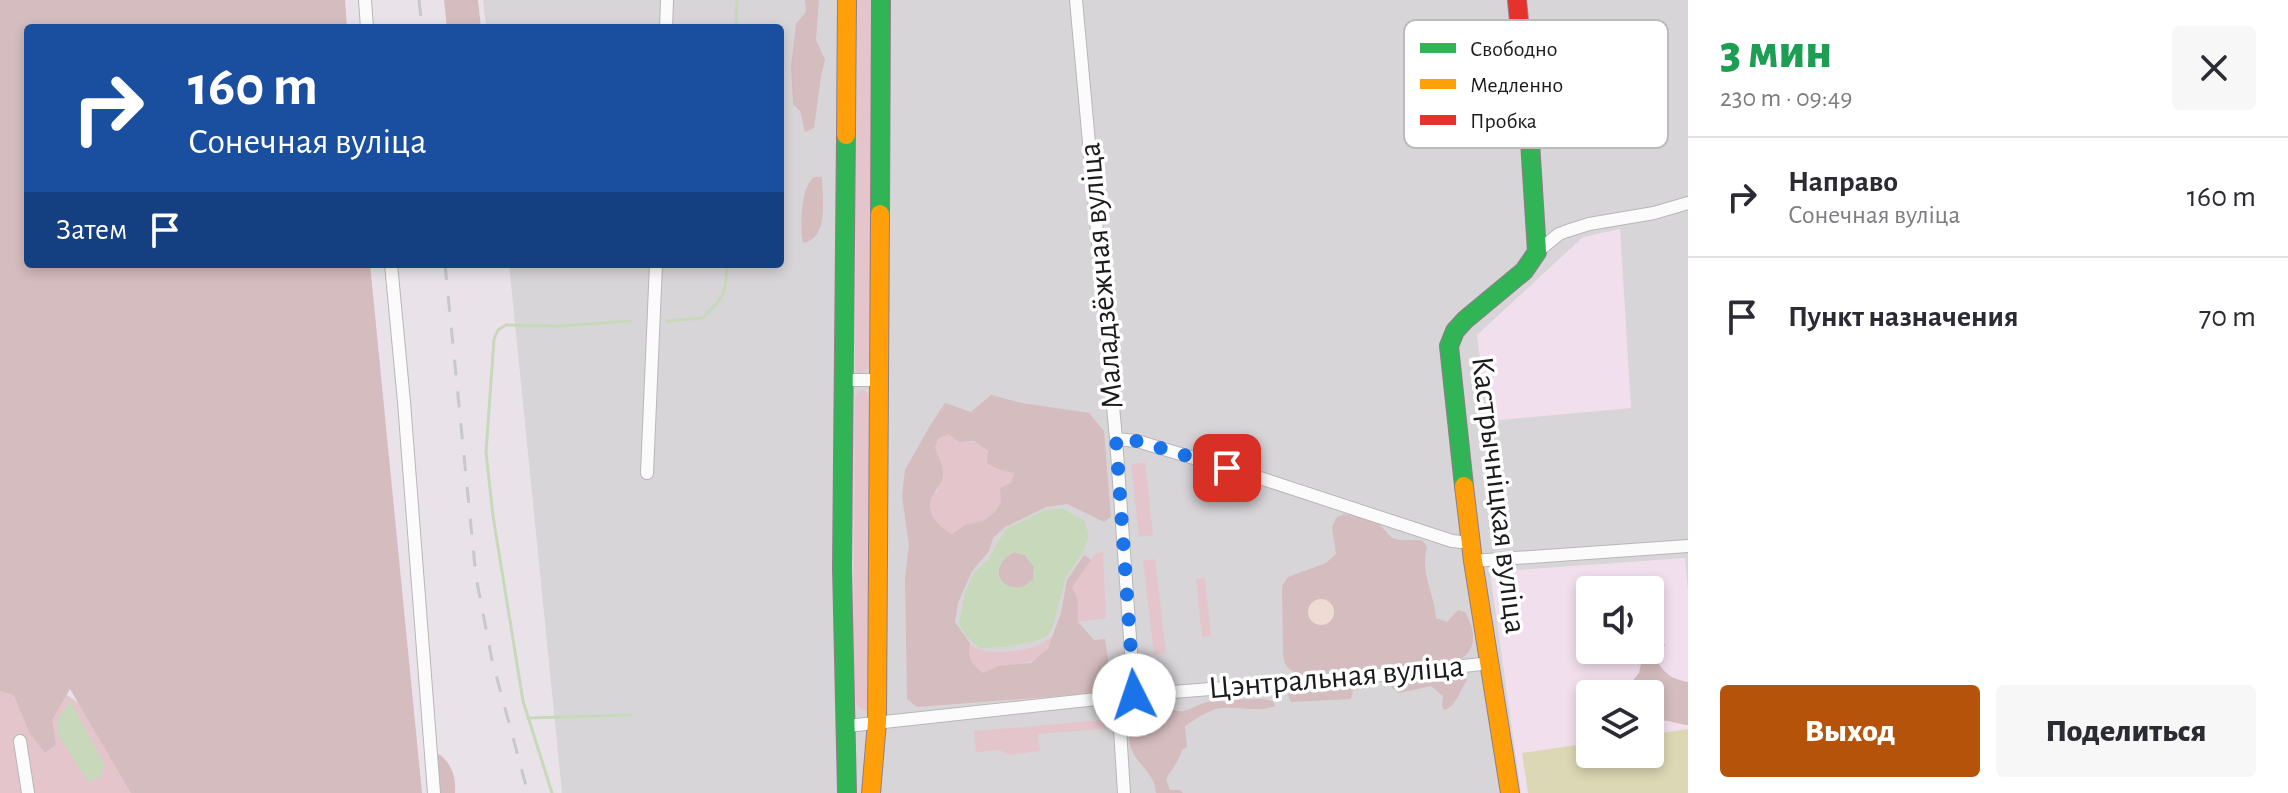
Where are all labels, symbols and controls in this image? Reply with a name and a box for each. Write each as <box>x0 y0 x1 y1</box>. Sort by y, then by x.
legend <box>1404 20 1668 148</box>
button: close <box>2172 26 2256 110</box>
text: 3 мин <box>1720 29 1832 77</box>
text: Свободно <box>1470 38 1558 60</box>
icon: right <box>56 56 160 160</box>
text: 160 m <box>188 59 318 115</box>
text: Медленно <box>1470 74 1563 96</box>
text: 230 m · 09:49 <box>1720 85 1853 111</box>
text: Пробка <box>1470 110 1537 132</box>
text: Сонечная вуліца <box>188 124 427 160</box>
street label: Маладзёжная вуліца <box>1073 141 1129 411</box>
text: Направо <box>1788 167 1898 197</box>
icon: right <box>1720 175 1764 219</box>
text: 160 m <box>2187 182 2256 212</box>
text: Сонечная вуліца <box>1788 202 1960 228</box>
icon: arrive <box>143 208 187 252</box>
text: Затем <box>56 215 127 245</box>
icon: arrive <box>1720 295 1764 339</box>
text: Пункт назначения <box>1788 302 2019 332</box>
text: 70 m <box>2199 302 2256 332</box>
street label: Кастрычніцкая вуліца <box>1466 355 1532 635</box>
pin <box>1193 434 1261 502</box>
icon: arrive <box>1205 446 1249 490</box>
map controls <box>1576 576 1664 768</box>
button: sound <box>1576 576 1664 664</box>
street label: Цэнтральная вуліца <box>1207 650 1465 704</box>
position arrow <box>1092 653 1176 737</box>
button: layers <box>1576 680 1664 768</box>
button: Выход <box>1720 685 1980 777</box>
button: Поделиться <box>1996 685 2256 777</box>

